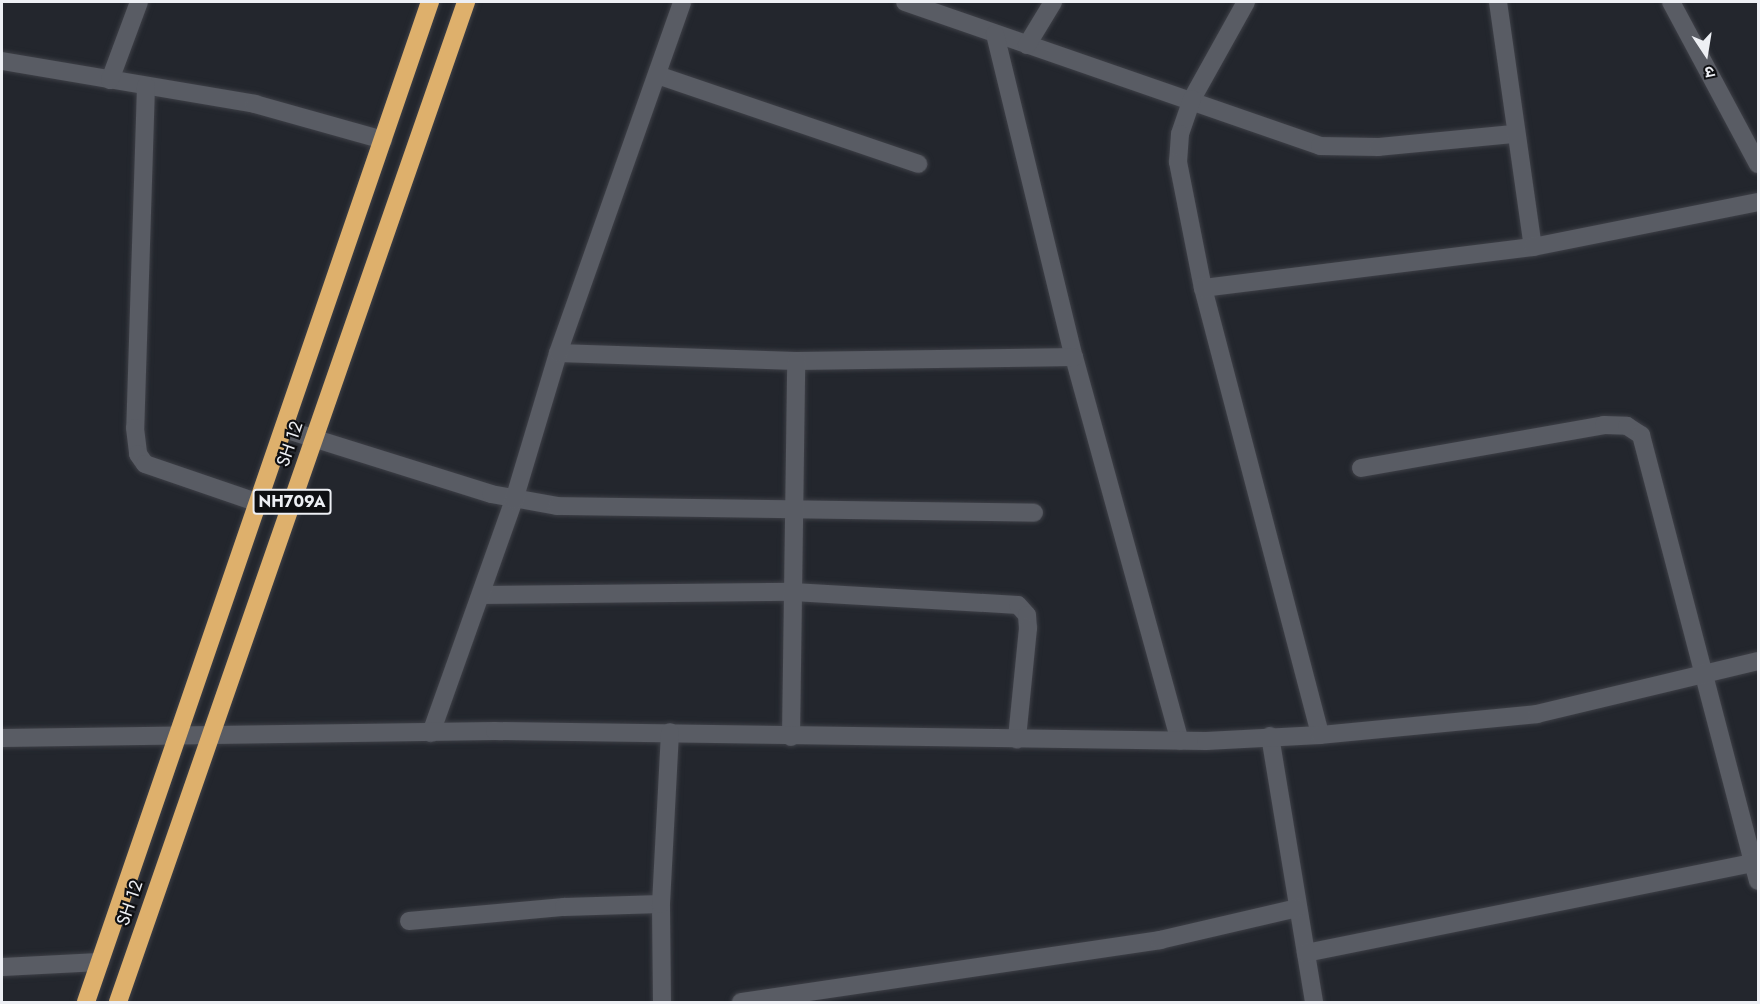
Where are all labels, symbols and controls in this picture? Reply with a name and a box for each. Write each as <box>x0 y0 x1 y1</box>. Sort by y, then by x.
north arrow <box>1676 24 1736 84</box>
text: उ <box>1703 60 1717 84</box>
street label: SH 12 <box>272 419 308 469</box>
road number: NH709A <box>252 489 332 515</box>
street label: SH 12 <box>112 878 148 928</box>

